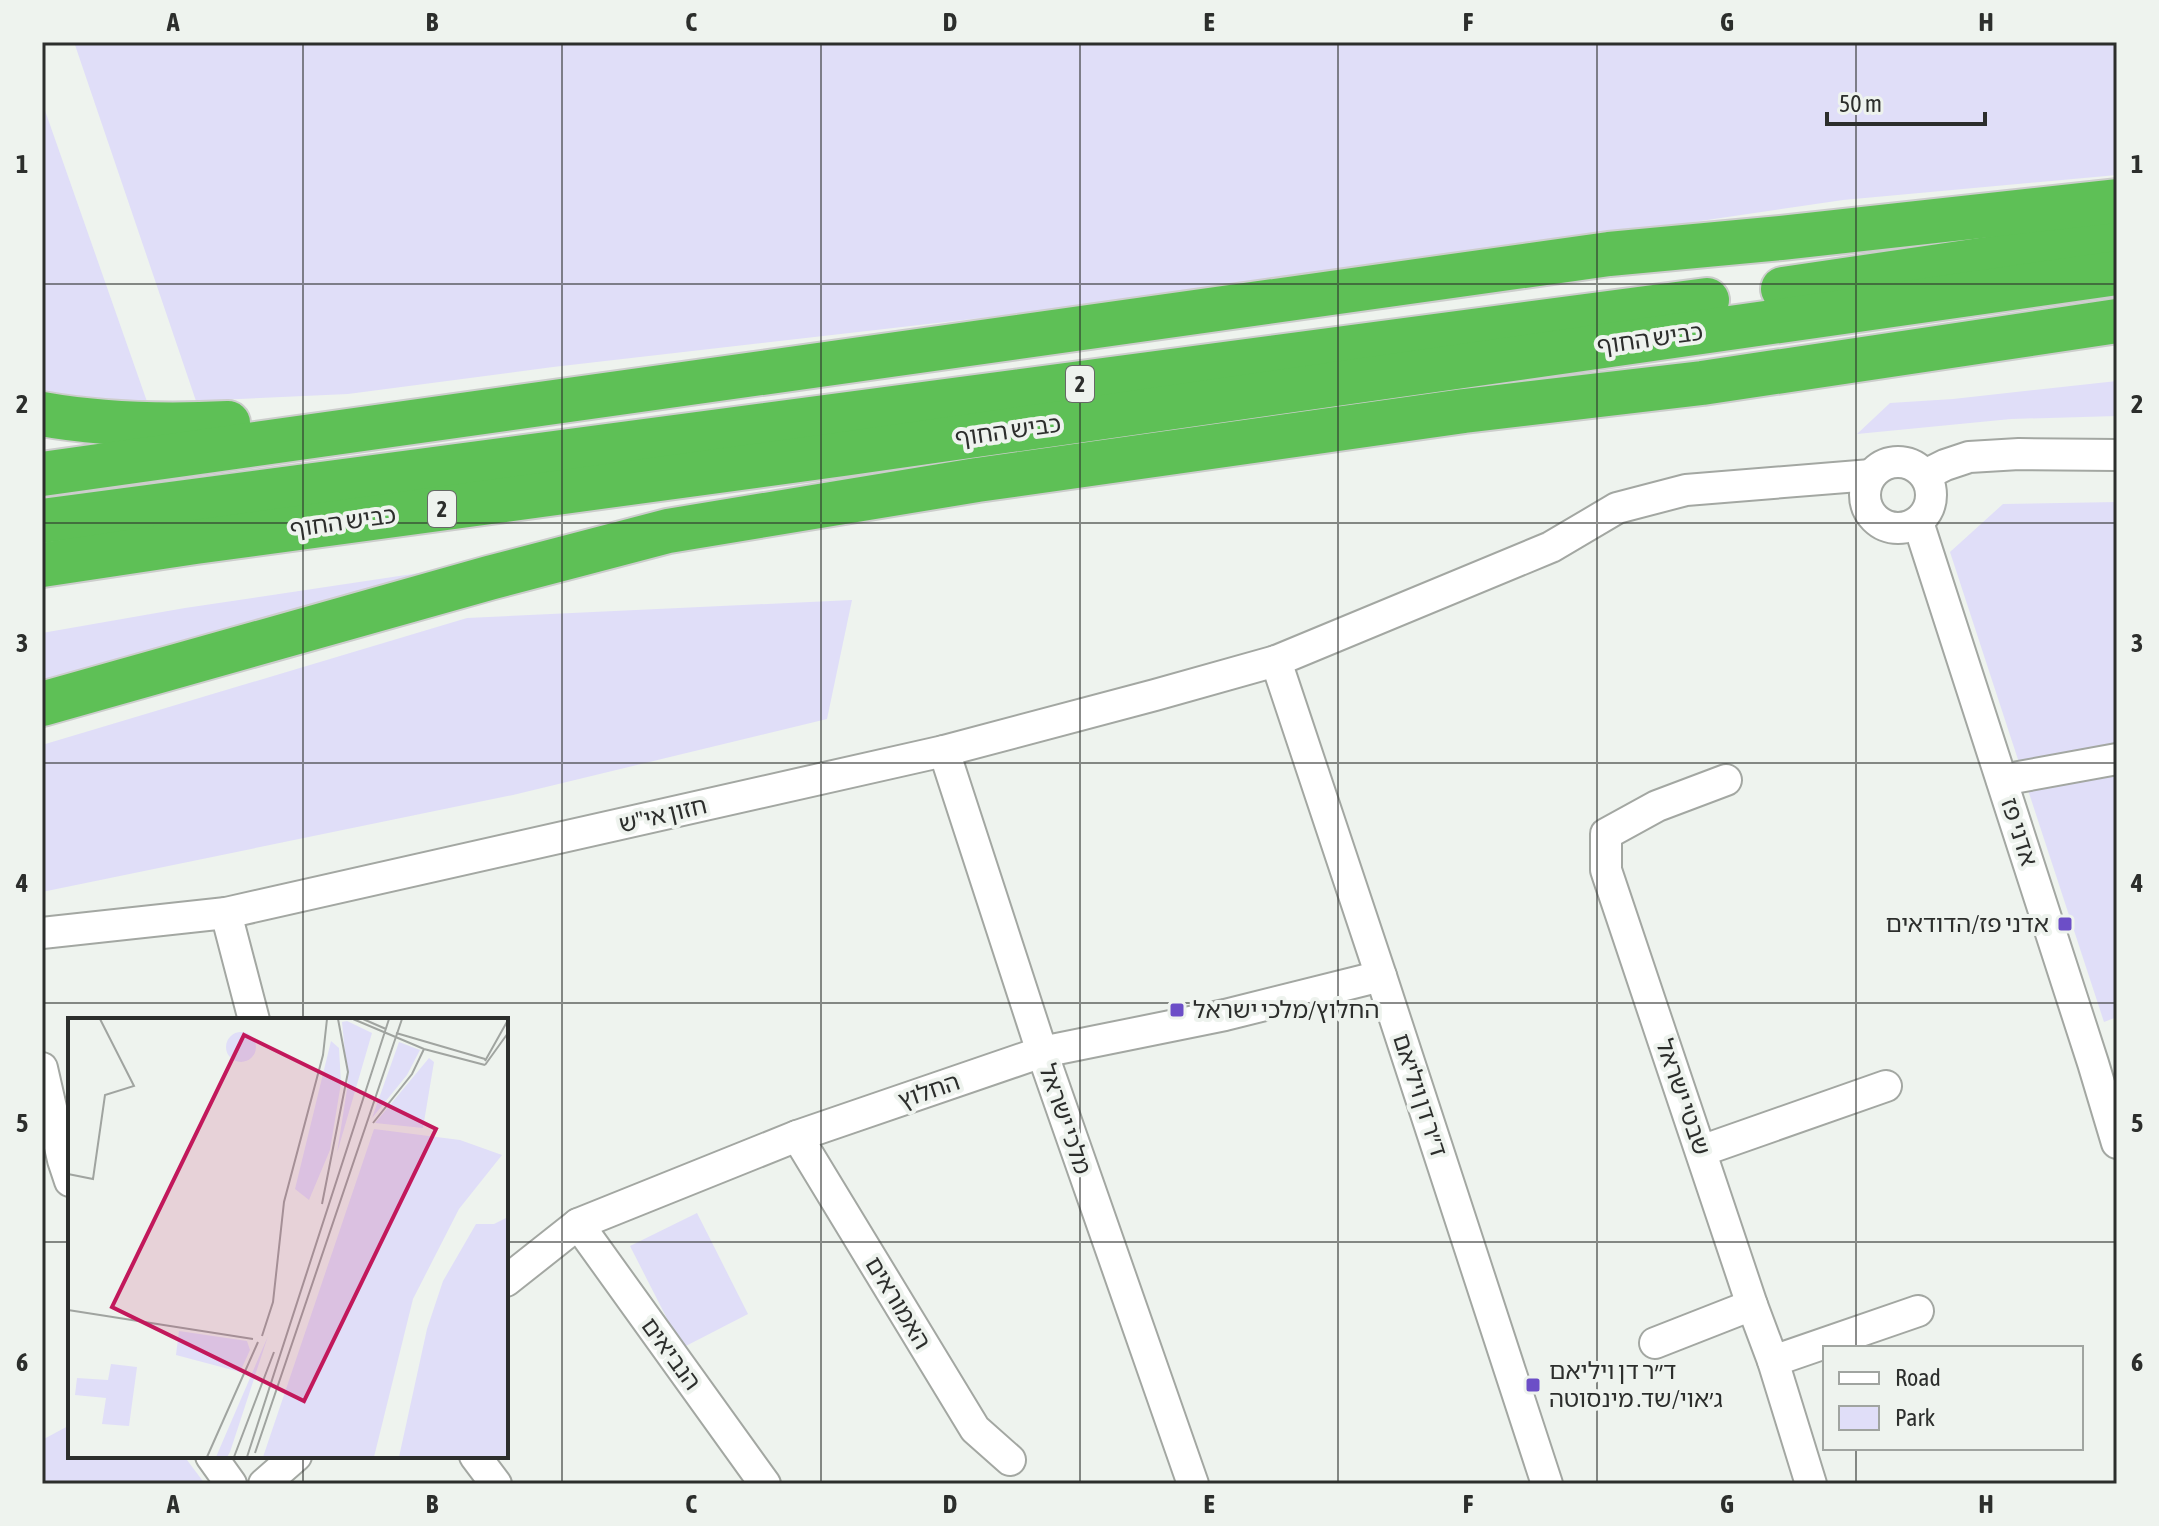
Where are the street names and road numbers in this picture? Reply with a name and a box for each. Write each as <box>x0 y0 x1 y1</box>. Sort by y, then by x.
street label: כביש החוף <box>1595 318 1705 359</box>
road number: 2 <box>1066 366 1094 402</box>
street label: כביש החוף <box>953 410 1063 451</box>
road number: 2 <box>428 491 456 527</box>
street label: כביש החוף <box>288 501 398 542</box>
street label: חזון אי"ש <box>616 791 709 838</box>
street label: אדני פז <box>1996 795 2043 869</box>
street label: ד״ר דן ויליאם <box>1388 1030 1453 1160</box>
street label: שבטי ישראל <box>1651 1035 1716 1158</box>
street label: מלכי ישראל <box>1034 1060 1097 1178</box>
street label: החלוץ <box>894 1067 963 1114</box>
street label: האמוראים <box>860 1252 937 1354</box>
street label: הנביאים <box>636 1312 707 1395</box>

